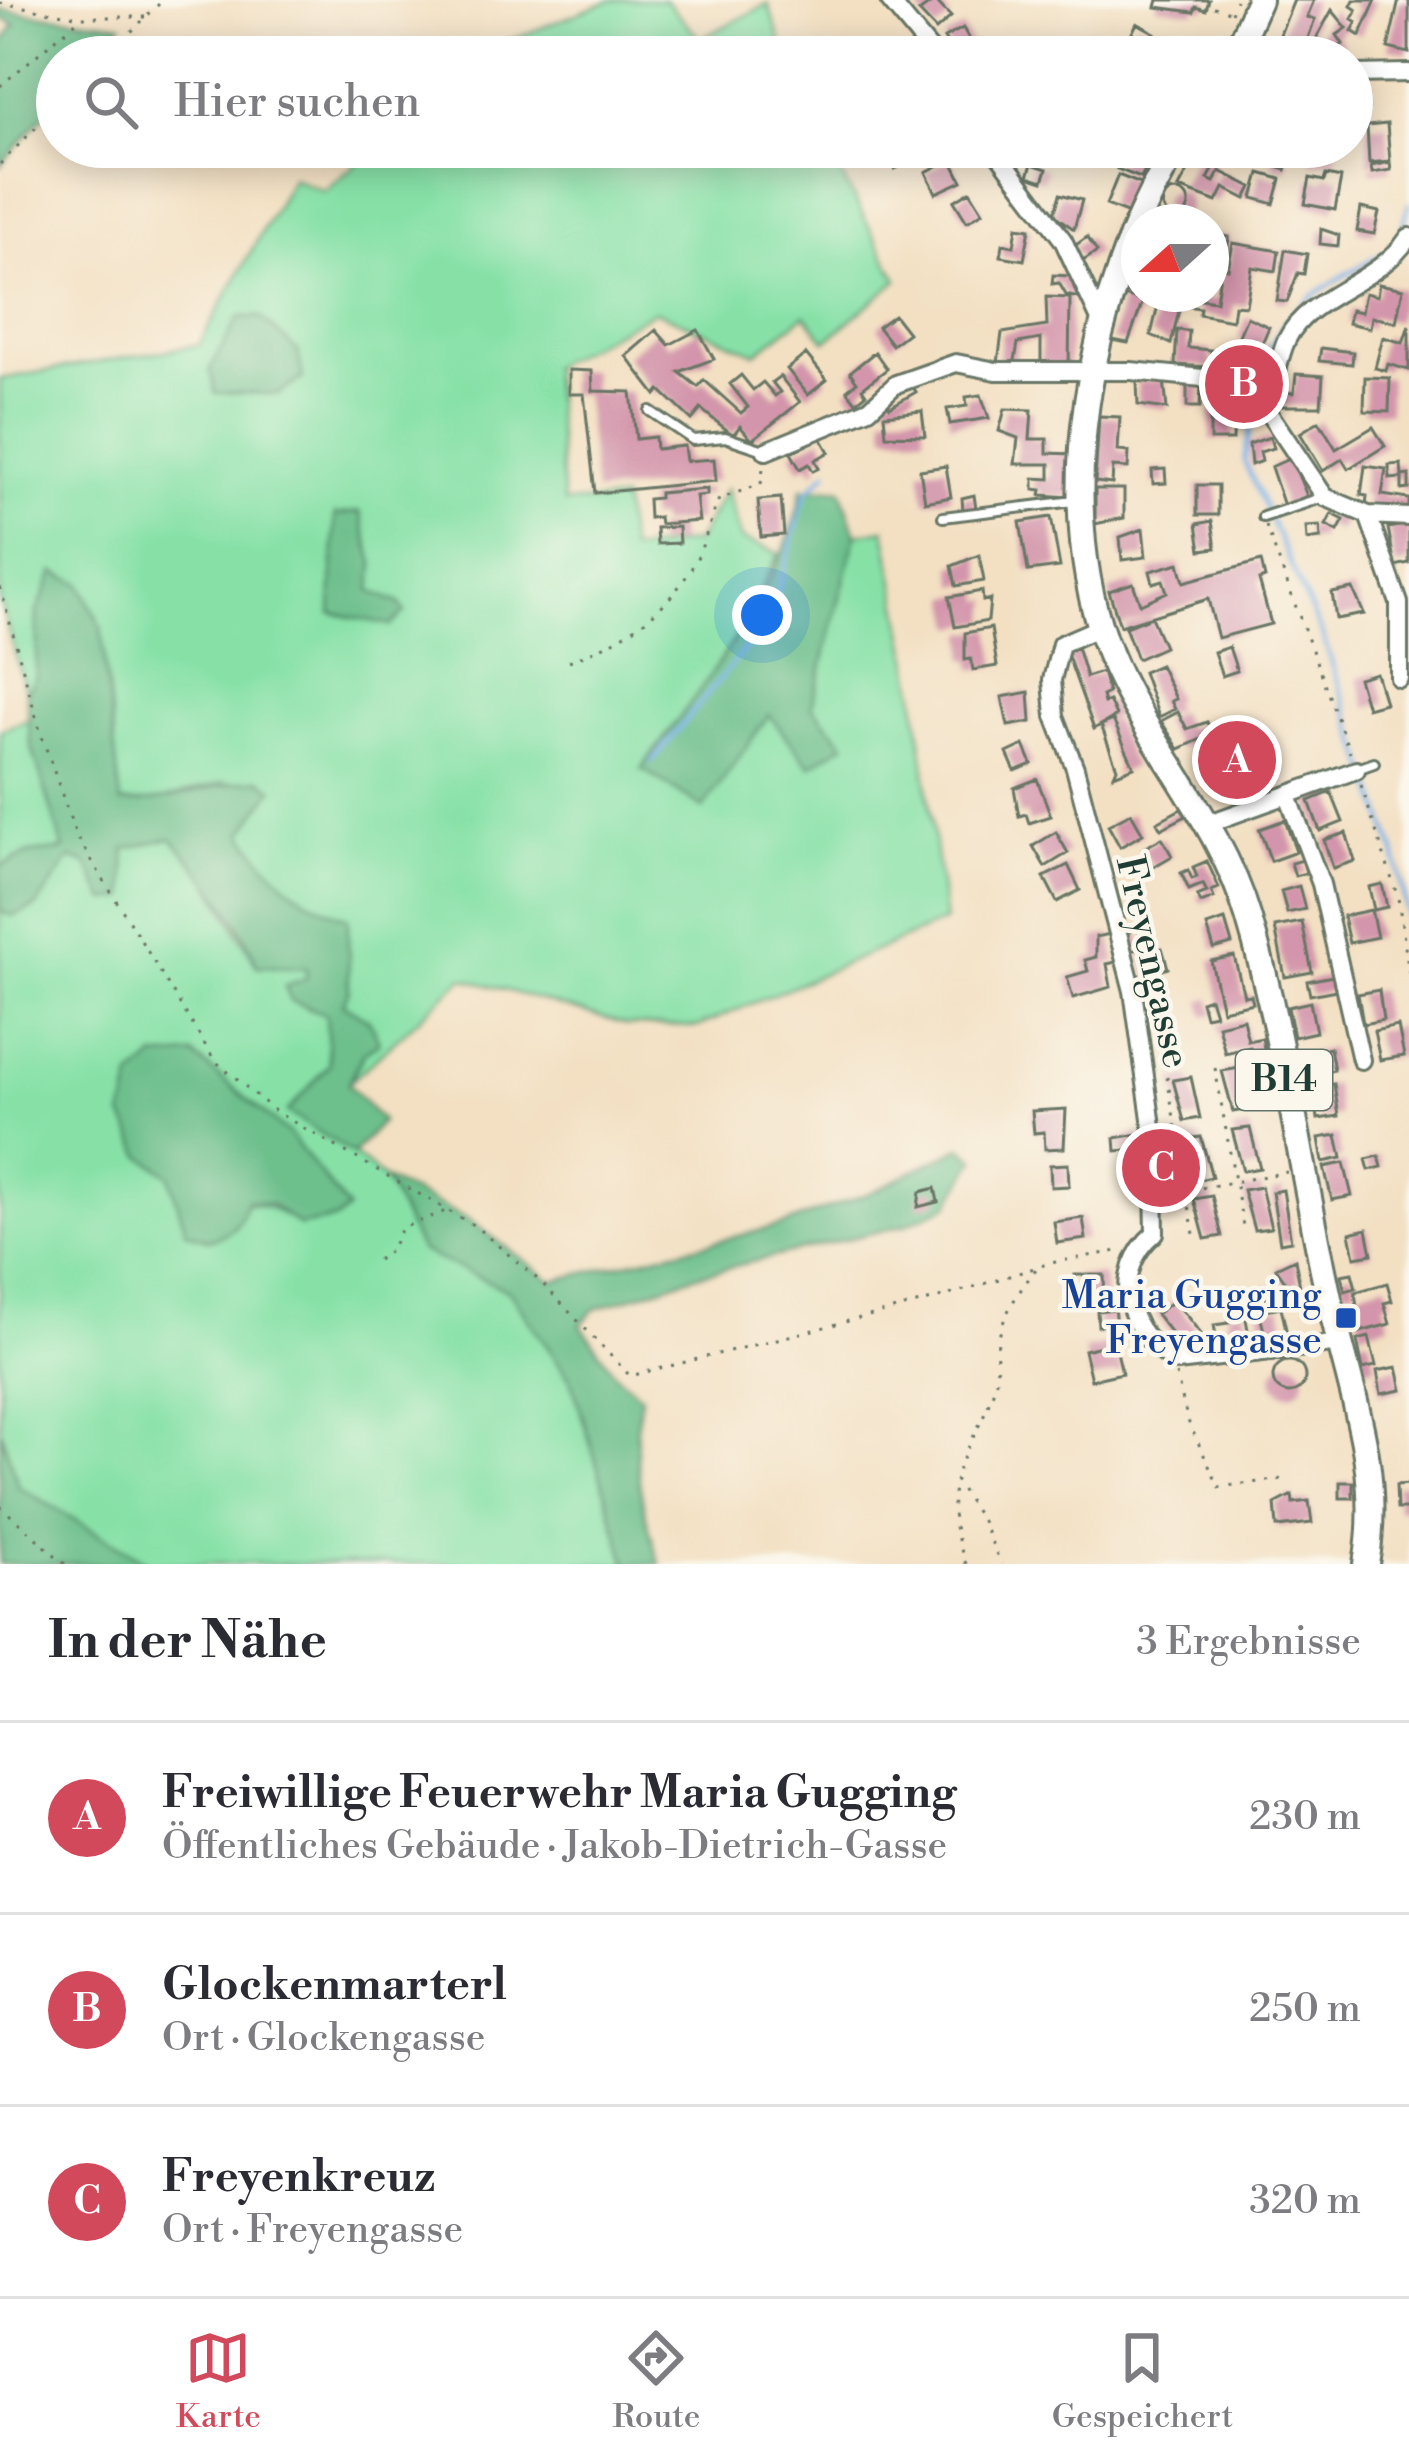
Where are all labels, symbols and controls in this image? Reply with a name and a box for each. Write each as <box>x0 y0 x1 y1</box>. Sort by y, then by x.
search box <box>36 36 1373 168</box>
icon: search <box>78 69 144 135</box>
text: Hier suchen <box>174 74 420 131</box>
north arrow <box>1121 204 1229 312</box>
pin: B <box>1205 339 1283 429</box>
your location <box>732 585 792 645</box>
pin: A <box>1198 715 1276 805</box>
street label: Freyengasse <box>1104 851 1200 1073</box>
road number: B14 <box>1236 1050 1332 1110</box>
pin: C <box>1122 1123 1200 1213</box>
place label: Maria Gugging Freyengasse <box>1062 1272 1322 1366</box>
marker: Maria Gugging Freyengasse <box>1333 1305 1359 1331</box>
text: In der Nähe <box>48 1610 327 1674</box>
text: 3 Ergebnisse <box>1136 1618 1361 1667</box>
text: Freiwillige Feuerwehr Maria Gugging <box>162 1765 957 1822</box>
text: A <box>73 1793 101 1842</box>
text: 230 m <box>1249 1793 1361 1842</box>
text: Öffentliches Gebäude · Jakob-Dietrich-Gasse <box>162 1822 947 1871</box>
text: Glockenmarterl <box>162 1957 507 2014</box>
text: B <box>72 1985 102 2034</box>
text: 250 m <box>1249 1985 1361 2034</box>
text: Ort · Glockengasse <box>162 2014 485 2063</box>
text: Freyenkreuz <box>162 2149 435 2206</box>
text: C <box>73 2177 101 2226</box>
text: 320 m <box>1249 2177 1361 2226</box>
text: Ort · Freyengasse <box>162 2206 463 2255</box>
tab: Karte <box>176 2325 261 2438</box>
tab: Route <box>612 2325 700 2438</box>
tab: Gespeichert <box>1052 2325 1233 2438</box>

